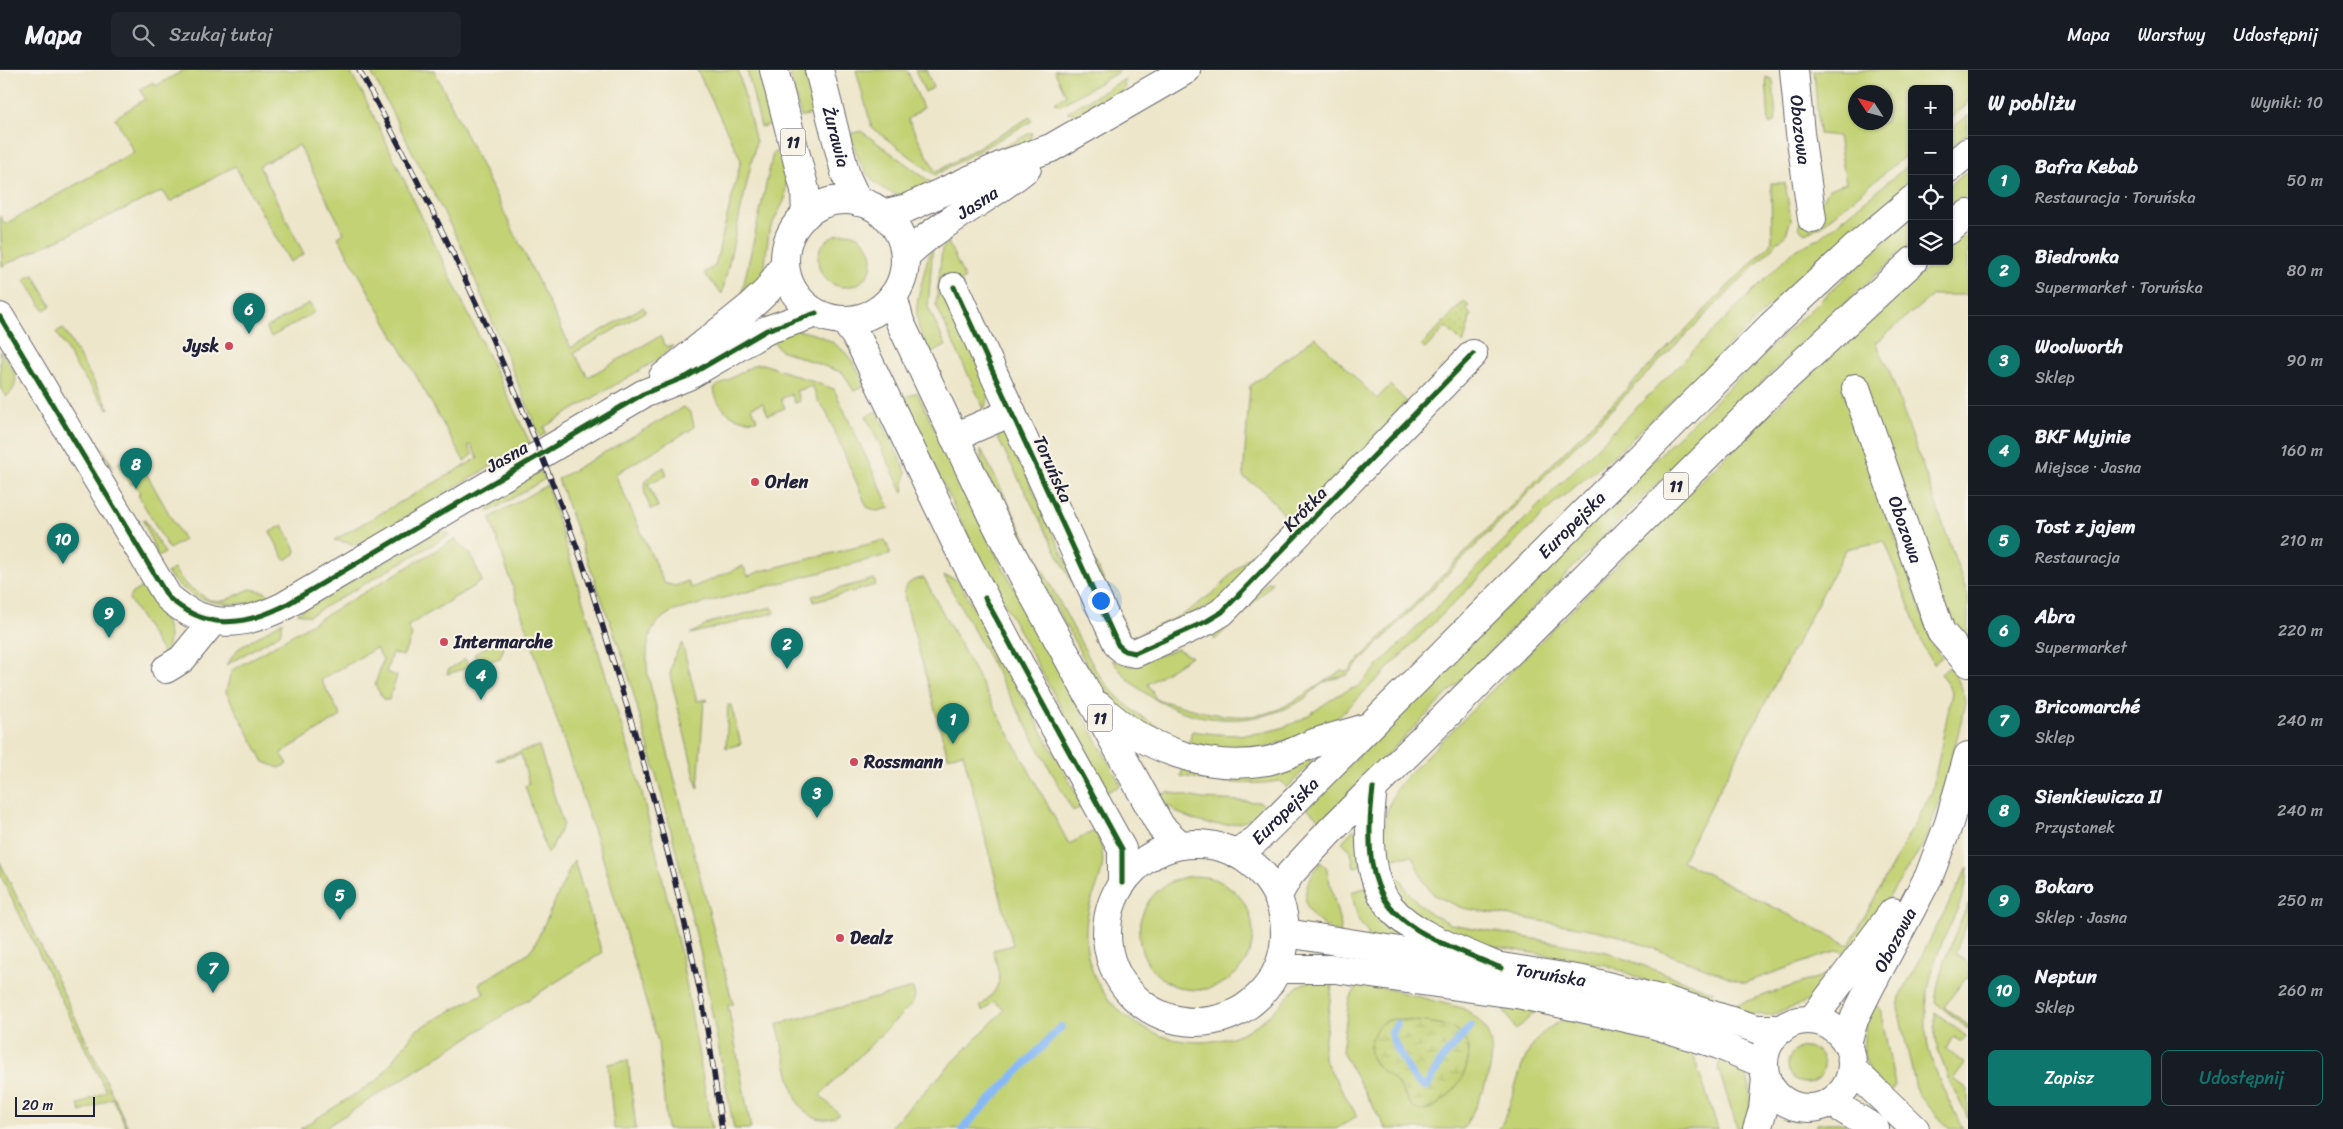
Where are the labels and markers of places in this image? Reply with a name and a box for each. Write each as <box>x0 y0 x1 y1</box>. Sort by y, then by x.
pin: 6 <box>233 293 265 334</box>
place label: Jysk <box>182 330 219 362</box>
marker: Jysk <box>223 340 235 352</box>
pin: 8 <box>120 448 152 489</box>
place label: Orlen <box>765 466 808 498</box>
marker: Orlen <box>749 476 761 488</box>
pin: 10 <box>47 523 79 564</box>
pin: 9 <box>93 597 125 638</box>
place label: Intermarche <box>453 626 553 658</box>
pin: 2 <box>771 628 803 669</box>
marker: Intermarche <box>438 636 450 648</box>
pin: 4 <box>465 659 497 700</box>
pin: 1 <box>937 703 969 744</box>
place label: Rossmann <box>863 746 943 778</box>
marker: Rossmann <box>848 756 860 768</box>
pin: 3 <box>801 777 833 818</box>
pin: 5 <box>324 879 356 920</box>
place label: Dealz <box>850 922 894 954</box>
marker: Dealz <box>834 932 846 944</box>
pin: 7 <box>197 952 229 993</box>

